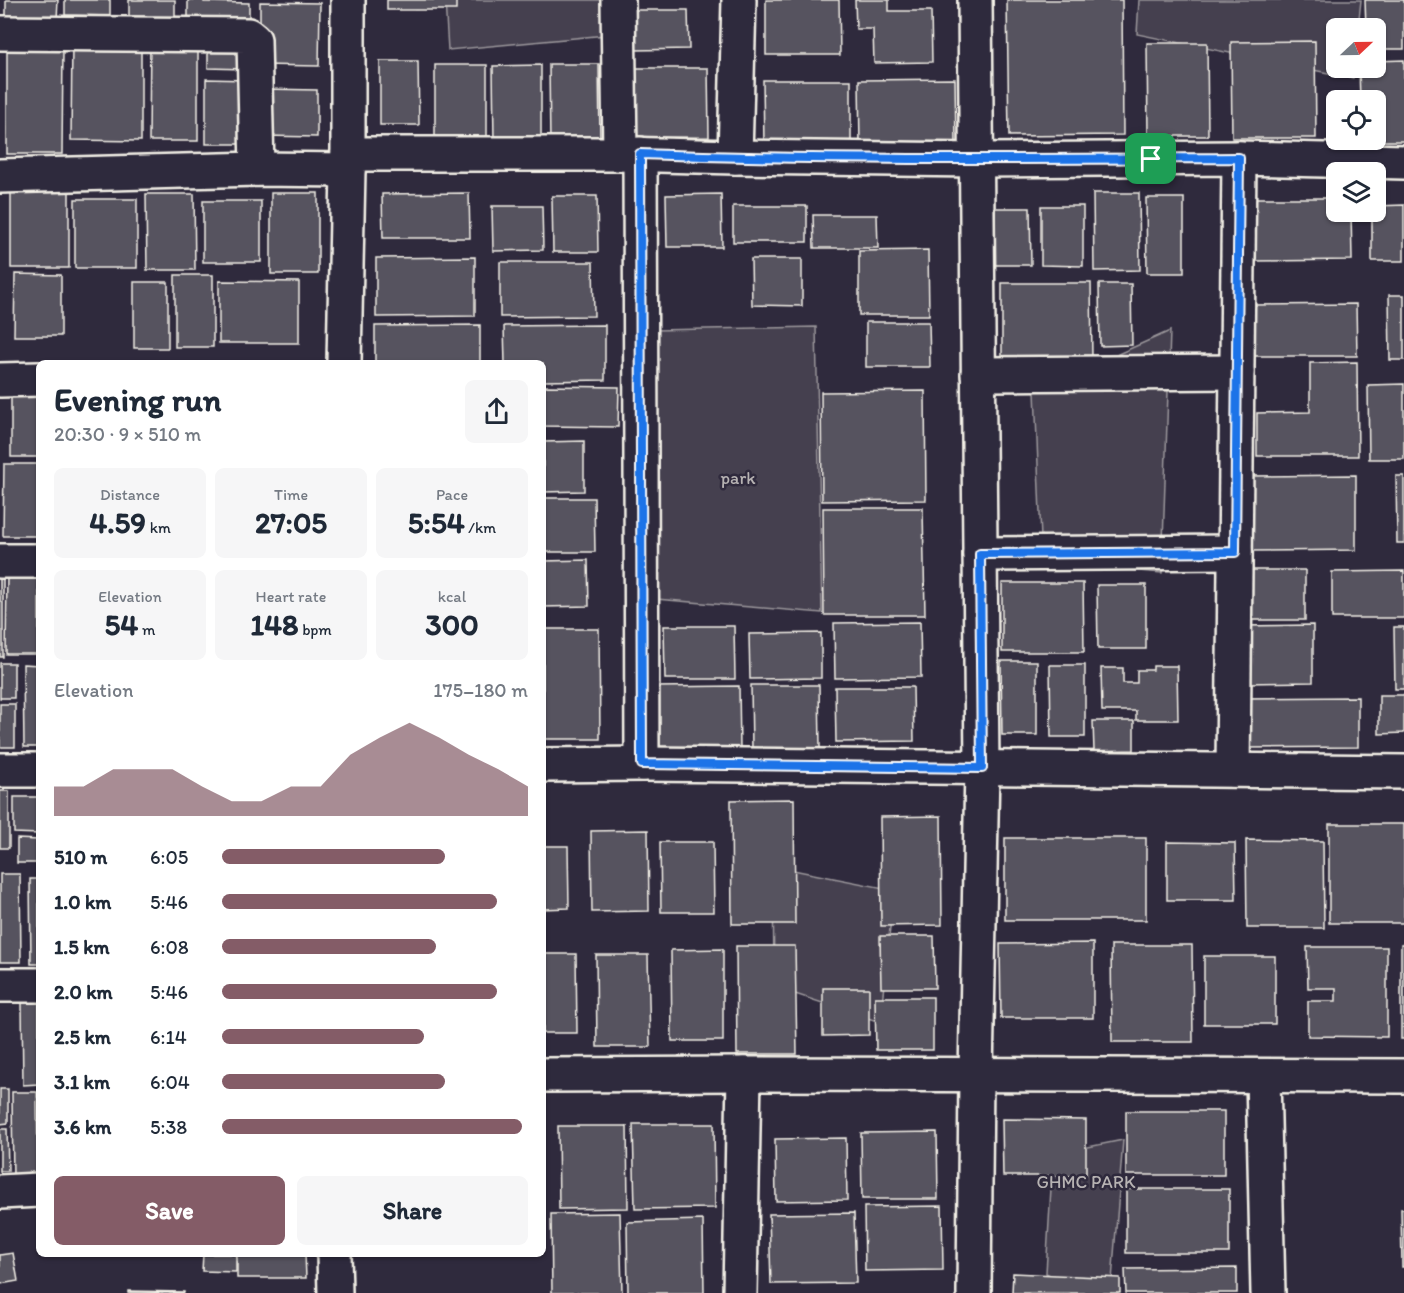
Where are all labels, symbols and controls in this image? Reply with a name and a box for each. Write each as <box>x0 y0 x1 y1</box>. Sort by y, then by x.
north arrow <box>1326 18 1386 78</box>
map controls <box>1326 18 1386 222</box>
button: locate <box>1326 90 1386 150</box>
pin <box>1125 133 1176 184</box>
icon: arrive <box>1134 142 1167 175</box>
button: layers <box>1326 162 1386 222</box>
text: Evening run <box>54 380 221 419</box>
button: share <box>465 380 528 443</box>
text: 20:30 · 9 × 510 m <box>54 422 201 446</box>
park label: park <box>721 467 756 489</box>
text: Distance <box>100 485 160 504</box>
text: Time <box>274 485 308 504</box>
text: Pace <box>436 485 468 504</box>
text: 4.59 <box>89 504 146 541</box>
text: 27:05 <box>255 504 327 541</box>
text: 5:54 <box>408 504 465 541</box>
text: km <box>146 518 171 537</box>
text: /km <box>465 518 496 537</box>
text: Elevation <box>98 587 162 606</box>
text: Heart rate <box>256 587 326 606</box>
text: kcal <box>438 587 466 606</box>
text: 54 <box>105 606 138 643</box>
text: 148 <box>250 606 299 643</box>
text: 300 <box>425 606 479 643</box>
text: m <box>138 620 155 639</box>
text: bpm <box>299 620 332 639</box>
text: Elevation <box>54 678 133 702</box>
text: 175–180 m <box>433 678 528 702</box>
text: 510 m <box>54 845 107 869</box>
text: 6:05 <box>150 845 188 869</box>
text: 1.0 km <box>54 890 111 914</box>
text: 5:46 <box>150 890 188 914</box>
text: 1.5 km <box>54 935 110 959</box>
text: 6:08 <box>150 935 189 959</box>
text: 2.0 km <box>54 980 113 1004</box>
text: 5:46 <box>150 980 188 1004</box>
text: 2.5 km <box>54 1025 111 1049</box>
text: 6:14 <box>150 1025 187 1049</box>
text: 3.1 km <box>54 1070 110 1094</box>
text: 6:04 <box>150 1070 190 1094</box>
text: 3.6 km <box>54 1115 111 1139</box>
text: 5:38 <box>150 1115 187 1139</box>
park label: GHMC PARK <box>1037 1171 1136 1193</box>
button: Save <box>54 1176 285 1245</box>
button: Share <box>297 1176 528 1245</box>

